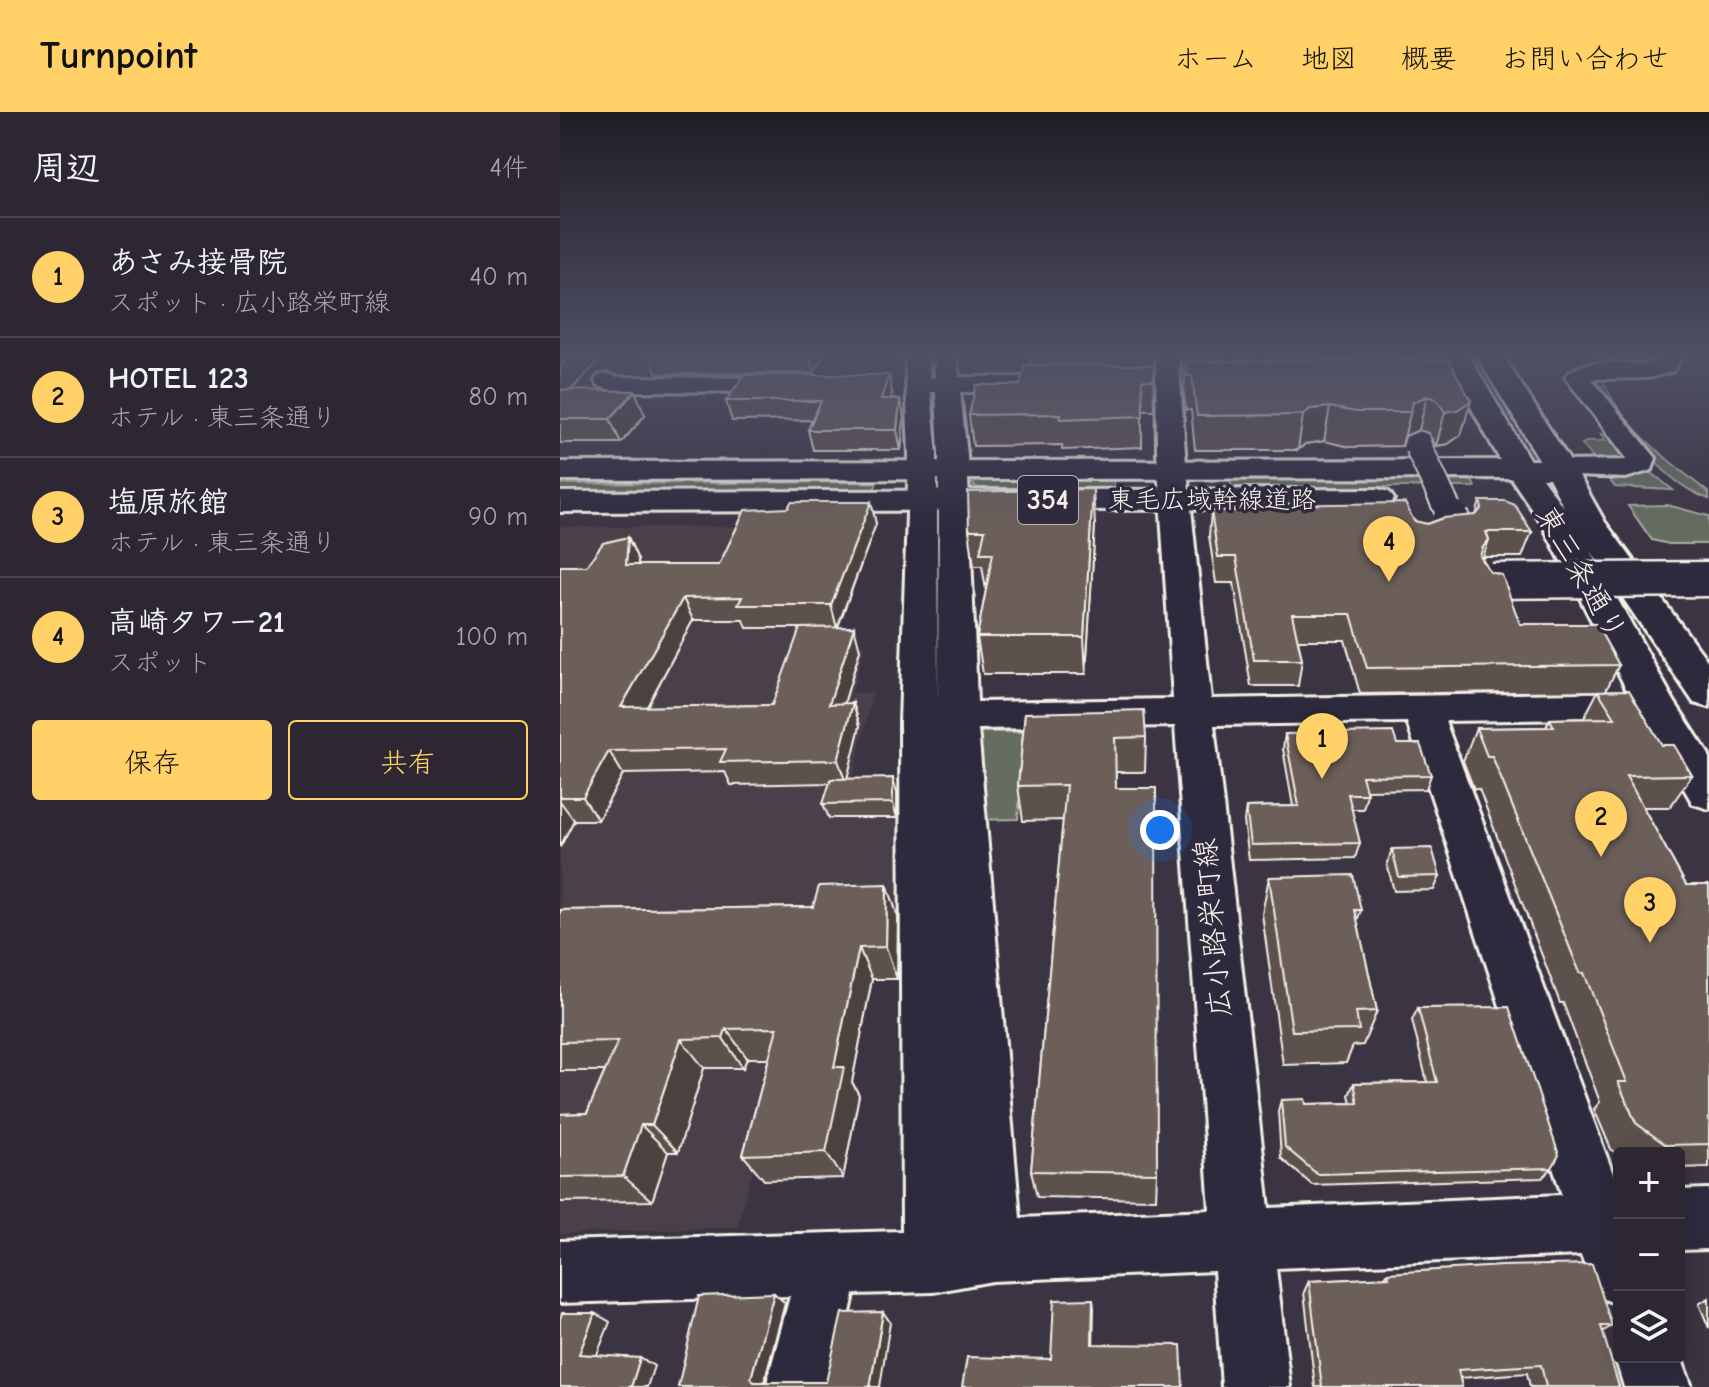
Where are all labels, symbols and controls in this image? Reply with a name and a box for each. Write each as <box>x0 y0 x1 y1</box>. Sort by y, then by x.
text: Turnpoint <box>40 34 197 78</box>
text: ホーム <box>1174 43 1257 75</box>
text: 地図 <box>1301 43 1357 75</box>
text: 概要 <box>1401 43 1457 75</box>
text: お問い合わせ <box>1501 43 1669 75</box>
text: 周辺 <box>32 148 100 188</box>
text: 4件 <box>489 153 528 183</box>
text: あさみ接骨院 <box>108 245 287 280</box>
text: 1 <box>53 262 63 292</box>
text: 40 m <box>469 262 528 292</box>
text: スポット · 広小路栄町線 <box>108 288 390 318</box>
text: HOTEL 123 <box>108 361 249 396</box>
text: 2 <box>52 382 64 412</box>
text: 80 m <box>469 382 528 412</box>
text: ホテル · 東三条通り <box>108 403 337 433</box>
road number: 354 <box>1018 476 1078 524</box>
text: 塩原旅館 <box>108 485 228 520</box>
street label: 東毛広域幹線道路 <box>1108 485 1316 515</box>
street label: 東三条通り <box>1528 499 1634 647</box>
text: 3 <box>52 502 64 532</box>
text: 90 m <box>468 502 528 532</box>
pin: 4 <box>1363 516 1415 582</box>
text: ホテル · 東三条通り <box>108 528 337 558</box>
text: 高崎タワー21 <box>108 605 285 640</box>
text: 4 <box>52 622 64 652</box>
text: 100 m <box>456 622 528 652</box>
text: スポット <box>108 648 212 678</box>
pin: 1 <box>1296 713 1348 779</box>
button: 保存 <box>32 720 272 800</box>
button: 共有 <box>288 720 528 800</box>
pin: 2 <box>1575 791 1627 857</box>
your location <box>1140 810 1180 850</box>
street label: 広小路栄町線 <box>1188 837 1238 1019</box>
pin: 3 <box>1624 877 1676 943</box>
map controls <box>1613 1147 1685 1363</box>
button: + <box>1613 1147 1685 1219</box>
button: − <box>1613 1219 1685 1291</box>
button: layers <box>1613 1291 1685 1363</box>

